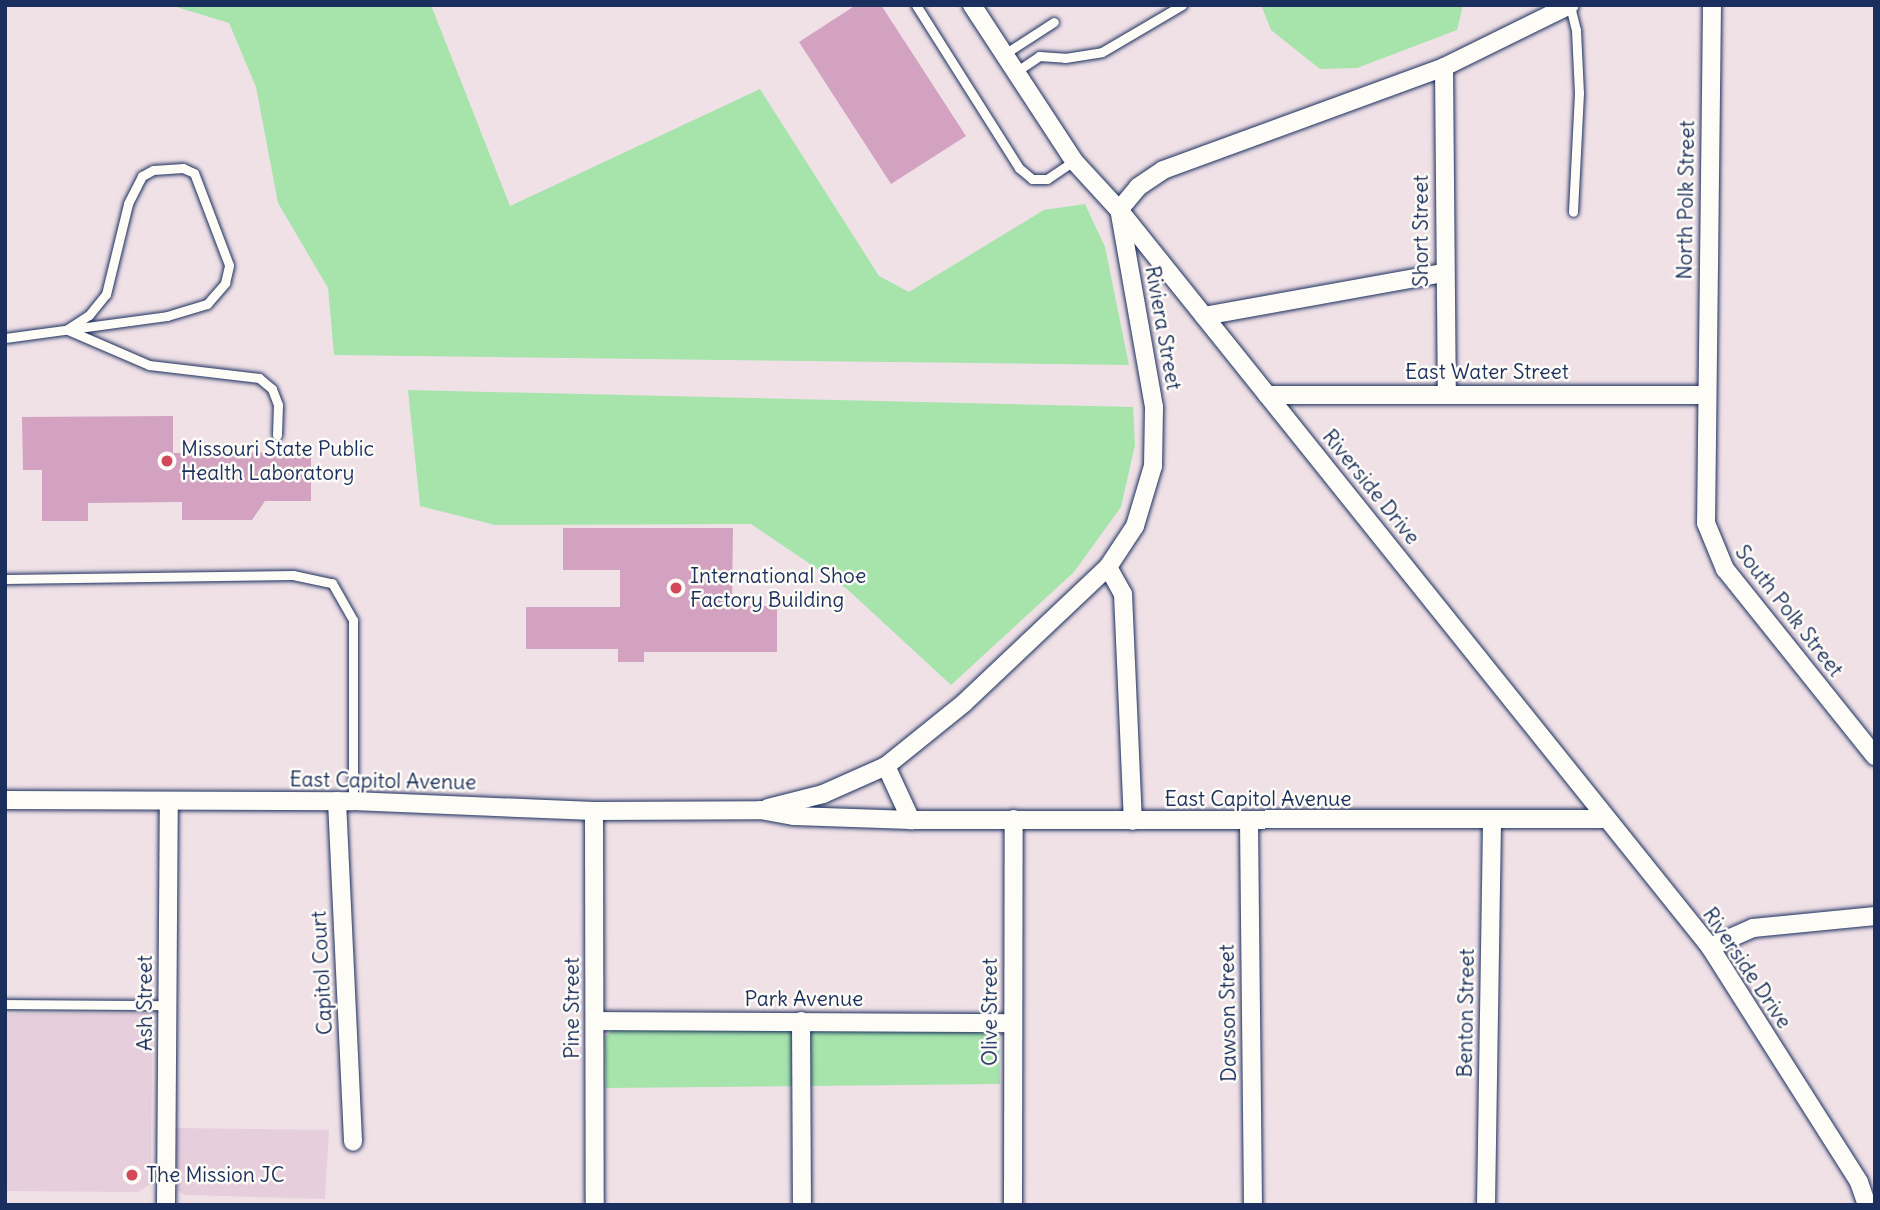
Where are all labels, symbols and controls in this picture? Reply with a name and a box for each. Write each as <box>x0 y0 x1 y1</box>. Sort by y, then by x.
street label: North Polk Street <box>1672 120 1700 280</box>
street label: Short Street <box>1408 175 1434 287</box>
street label: Riviera Street <box>1140 264 1186 392</box>
street label: East Water Street <box>1405 359 1569 385</box>
street label: Riverside Drive <box>1317 424 1425 550</box>
place label: Missouri State Public Health Laboratory <box>181 436 374 486</box>
marker: Missouri State Public Health Laboratory <box>159 453 175 469</box>
street label: South Polk Street <box>1730 540 1848 682</box>
place label: International Shoe Factory Building <box>690 563 866 613</box>
marker: International Shoe Factory Building <box>668 580 684 596</box>
street label: East Capitol Avenue <box>289 767 477 795</box>
street label: East Capitol Avenue <box>1165 786 1351 812</box>
street label: Riverside Drive <box>1697 903 1797 1033</box>
street label: Capitol Court <box>306 910 338 1036</box>
street label: Dawson Street <box>1214 944 1242 1082</box>
street label: Benton Street <box>1452 948 1480 1078</box>
street label: Ash Street <box>132 955 158 1051</box>
street label: Pine Street <box>559 957 585 1059</box>
street label: Olive Street <box>977 958 1003 1066</box>
street label: Park Avenue <box>745 986 863 1012</box>
place label: The Mission JC <box>146 1162 285 1188</box>
marker: The Mission JC <box>124 1167 140 1183</box>

